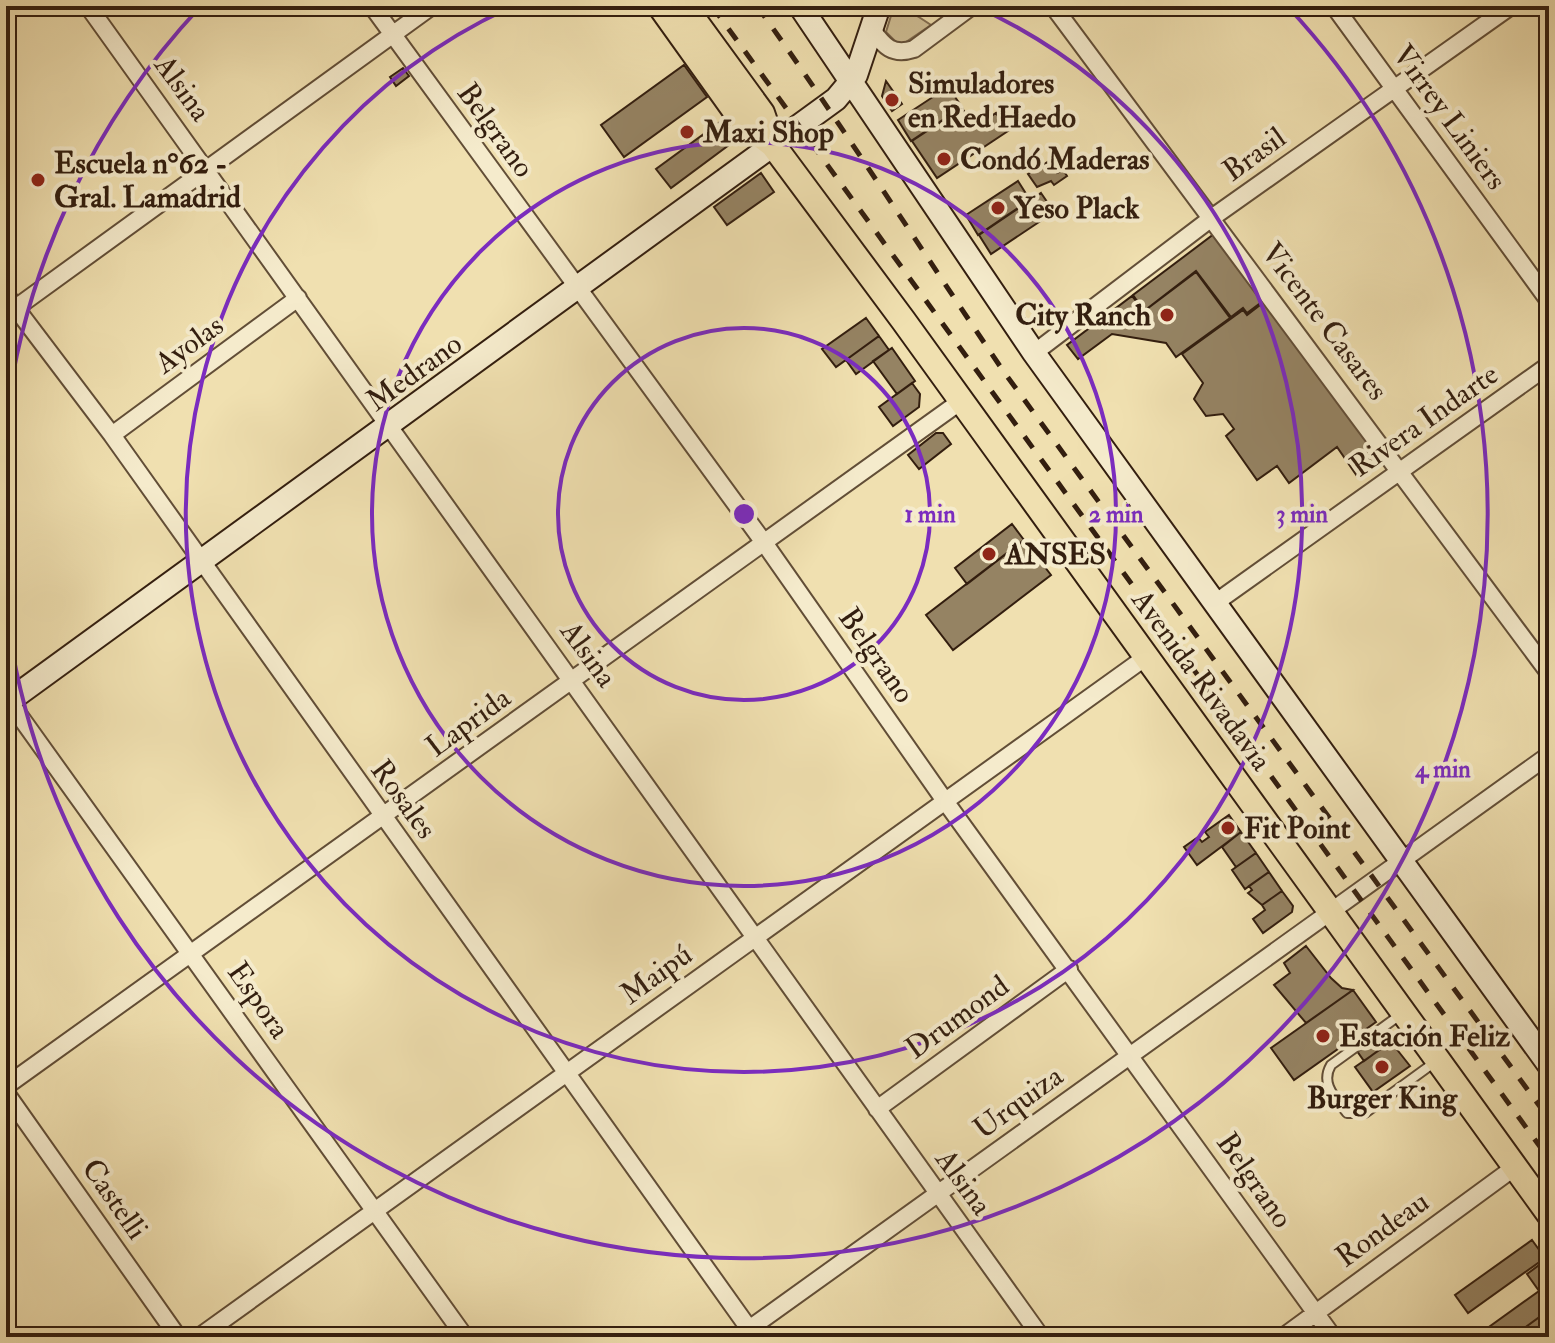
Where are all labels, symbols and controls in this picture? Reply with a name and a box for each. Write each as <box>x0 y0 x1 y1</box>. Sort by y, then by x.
street label: Virrey Liniers <box>1385 37 1515 197</box>
street label: Alsina <box>146 47 219 129</box>
place label: Simuladores en Red Haedo <box>908 65 1076 136</box>
street label: Belgrano <box>449 76 542 185</box>
marker: Simuladores en Red Haedo <box>883 91 901 109</box>
place label: Maxi Shop <box>702 114 834 151</box>
street label: Brasil <box>1216 119 1293 190</box>
marker: Maxi Shop <box>678 123 696 141</box>
place label: Condó Maderas <box>960 141 1150 178</box>
place label: Escuela n°62 - Gral. Lamadrid <box>54 145 241 216</box>
marker: Condó Maderas <box>935 150 953 168</box>
marker: Escuela n°62 - Gral. Lamadrid <box>29 171 47 189</box>
place label: Yeso Plack <box>1013 190 1140 227</box>
marker: Yeso Plack <box>989 199 1007 217</box>
street label: Vicente Casares <box>1253 235 1396 408</box>
place label: City Ranch <box>1015 297 1151 334</box>
marker: City Ranch <box>1158 306 1176 324</box>
street label: Ayolas <box>147 307 231 382</box>
street label: Medrano <box>359 325 469 419</box>
street label: Rivera Indarte <box>1343 356 1506 485</box>
text: 1 min <box>905 499 956 530</box>
text: 2 min <box>1089 499 1144 530</box>
text: 3 min <box>1276 499 1328 530</box>
centre of rings <box>730 500 758 528</box>
place label: ANSES <box>1003 536 1106 573</box>
marker: ANSES <box>980 545 998 563</box>
street label: Avenida Rivadavia <box>1123 582 1280 779</box>
street label: Belgrano <box>830 600 923 710</box>
street label: Alsina <box>552 613 625 695</box>
street label: Laprida <box>419 679 518 765</box>
street label: Rosales <box>363 753 445 846</box>
text: 4 min <box>1414 754 1471 785</box>
place label: Fit Point <box>1244 810 1351 847</box>
marker: Fit Point <box>1219 819 1237 837</box>
street label: Maipú <box>613 936 699 1013</box>
street label: Espora <box>219 955 299 1046</box>
street label: Drumond <box>898 967 1016 1067</box>
place label: Estación Feliz <box>1339 1018 1510 1055</box>
marker: Estación Feliz <box>1314 1027 1332 1045</box>
street label: Urquiza <box>966 1057 1071 1147</box>
marker: Burger King <box>1373 1058 1391 1076</box>
place label: Burger King <box>1307 1080 1458 1117</box>
street label: Belgrano <box>1208 1125 1301 1235</box>
street label: Alsina <box>927 1141 1000 1223</box>
street label: Castelli <box>74 1152 156 1247</box>
street label: Rondeau <box>1328 1183 1436 1276</box>

